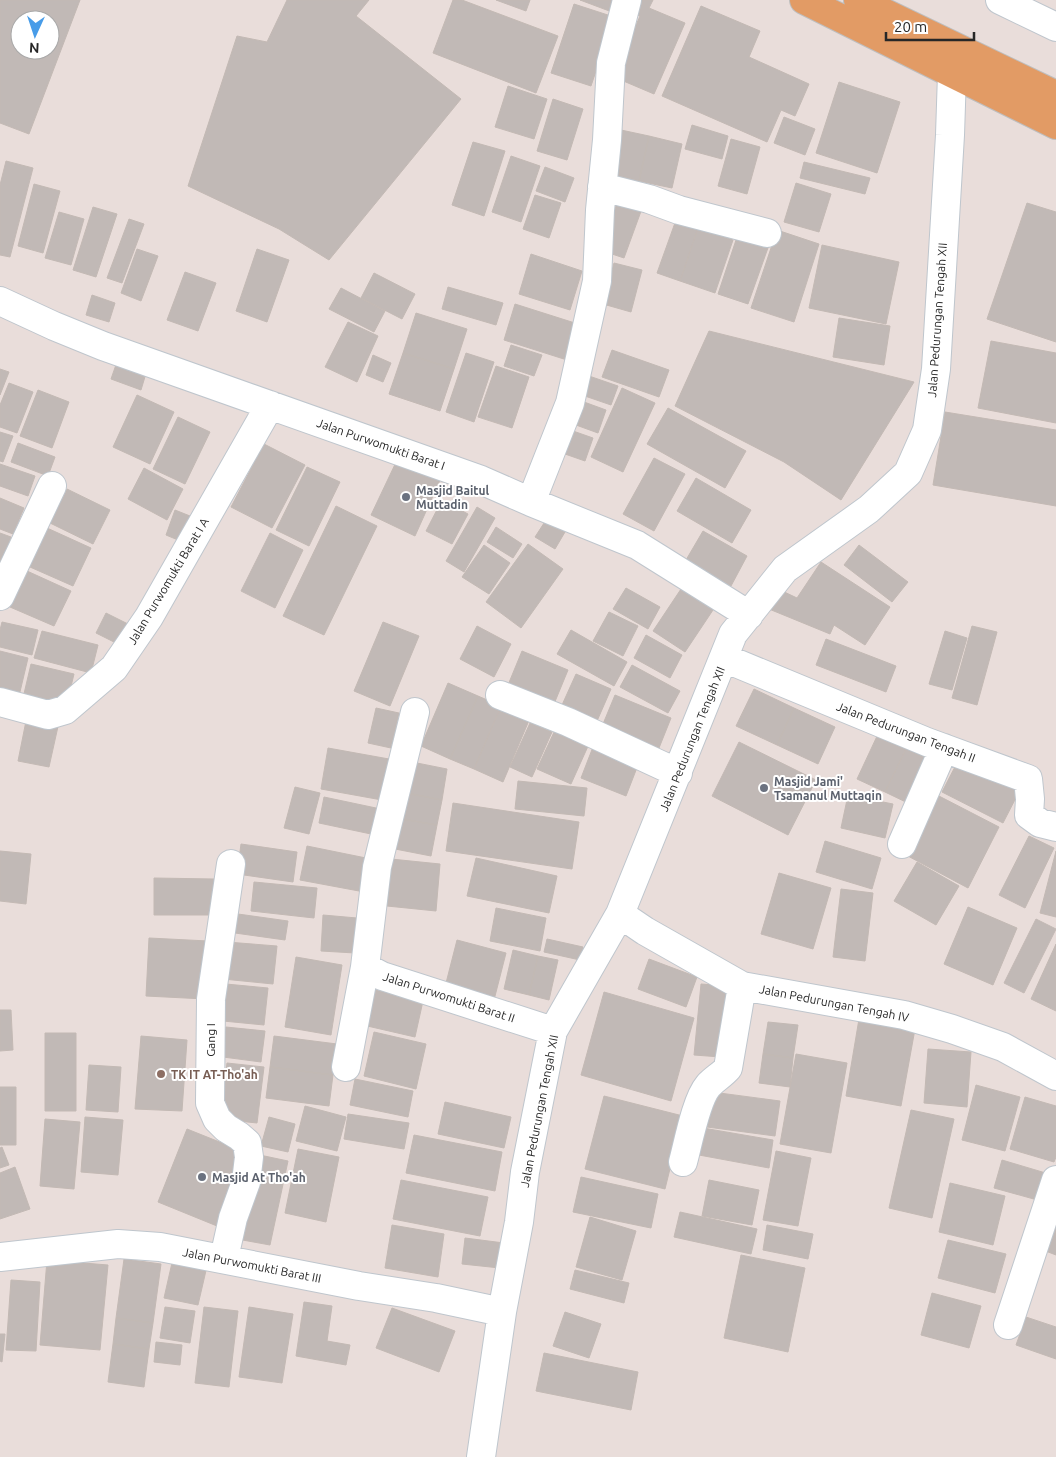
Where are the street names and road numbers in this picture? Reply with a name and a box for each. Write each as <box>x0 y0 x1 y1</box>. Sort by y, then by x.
street label: Jalan Pedurungan Tengah XII <box>925 242 949 398</box>
street label: Jalan Purwomukti Barat I <box>315 416 447 472</box>
street label: Jalan Purwomukti Barat I A <box>125 515 211 647</box>
street label: Jalan Pedurungan Tengah XII <box>657 665 727 813</box>
street label: Jalan Pedurungan Tengah II <box>835 699 977 765</box>
street label: Jalan Purwomukti Barat II <box>381 970 517 1024</box>
street label: Jalan Pedurungan Tengah IV <box>758 982 910 1024</box>
street label: Gang I <box>204 1023 217 1057</box>
street label: Jalan Pedurungan Tengah XII <box>518 1034 560 1188</box>
street label: Jalan Purwomukti Barat III <box>182 1245 322 1285</box>

